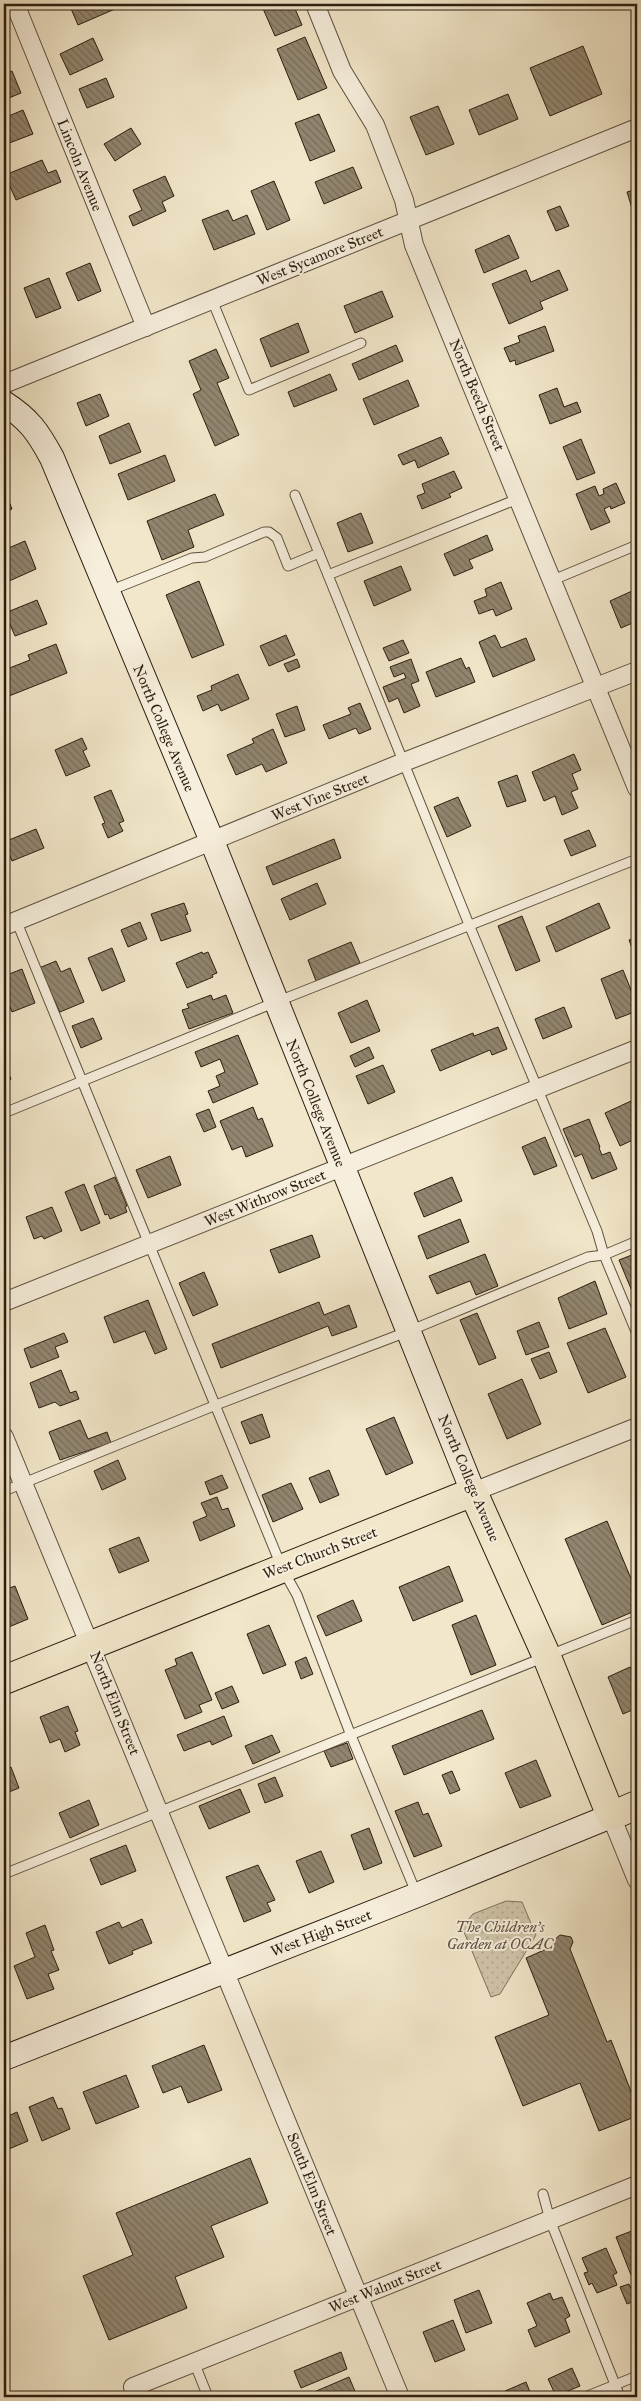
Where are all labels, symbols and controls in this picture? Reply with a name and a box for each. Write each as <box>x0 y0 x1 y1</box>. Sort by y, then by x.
street label: Lincoln Avenue <box>53 116 107 214</box>
street label: West Sycamore Street <box>254 222 386 290</box>
street label: North Beech Street <box>445 336 509 454</box>
street label: North College Avenue <box>129 662 199 794</box>
street label: West Vine Street <box>269 769 372 825</box>
street label: North College Avenue <box>282 1036 350 1170</box>
street label: West Withrow Street <box>202 1165 329 1231</box>
street label: North College Avenue <box>434 1412 504 1544</box>
street label: West Church Street <box>260 1523 380 1583</box>
street label: North Elm Street <box>86 1648 144 1758</box>
street label: West High Street <box>268 1905 375 1961</box>
park label: The Children’s Garden at OCAC <box>447 1918 554 1953</box>
street label: South Elm Street <box>283 2130 341 2239</box>
street label: West Walnut Street <box>326 2255 444 2317</box>

